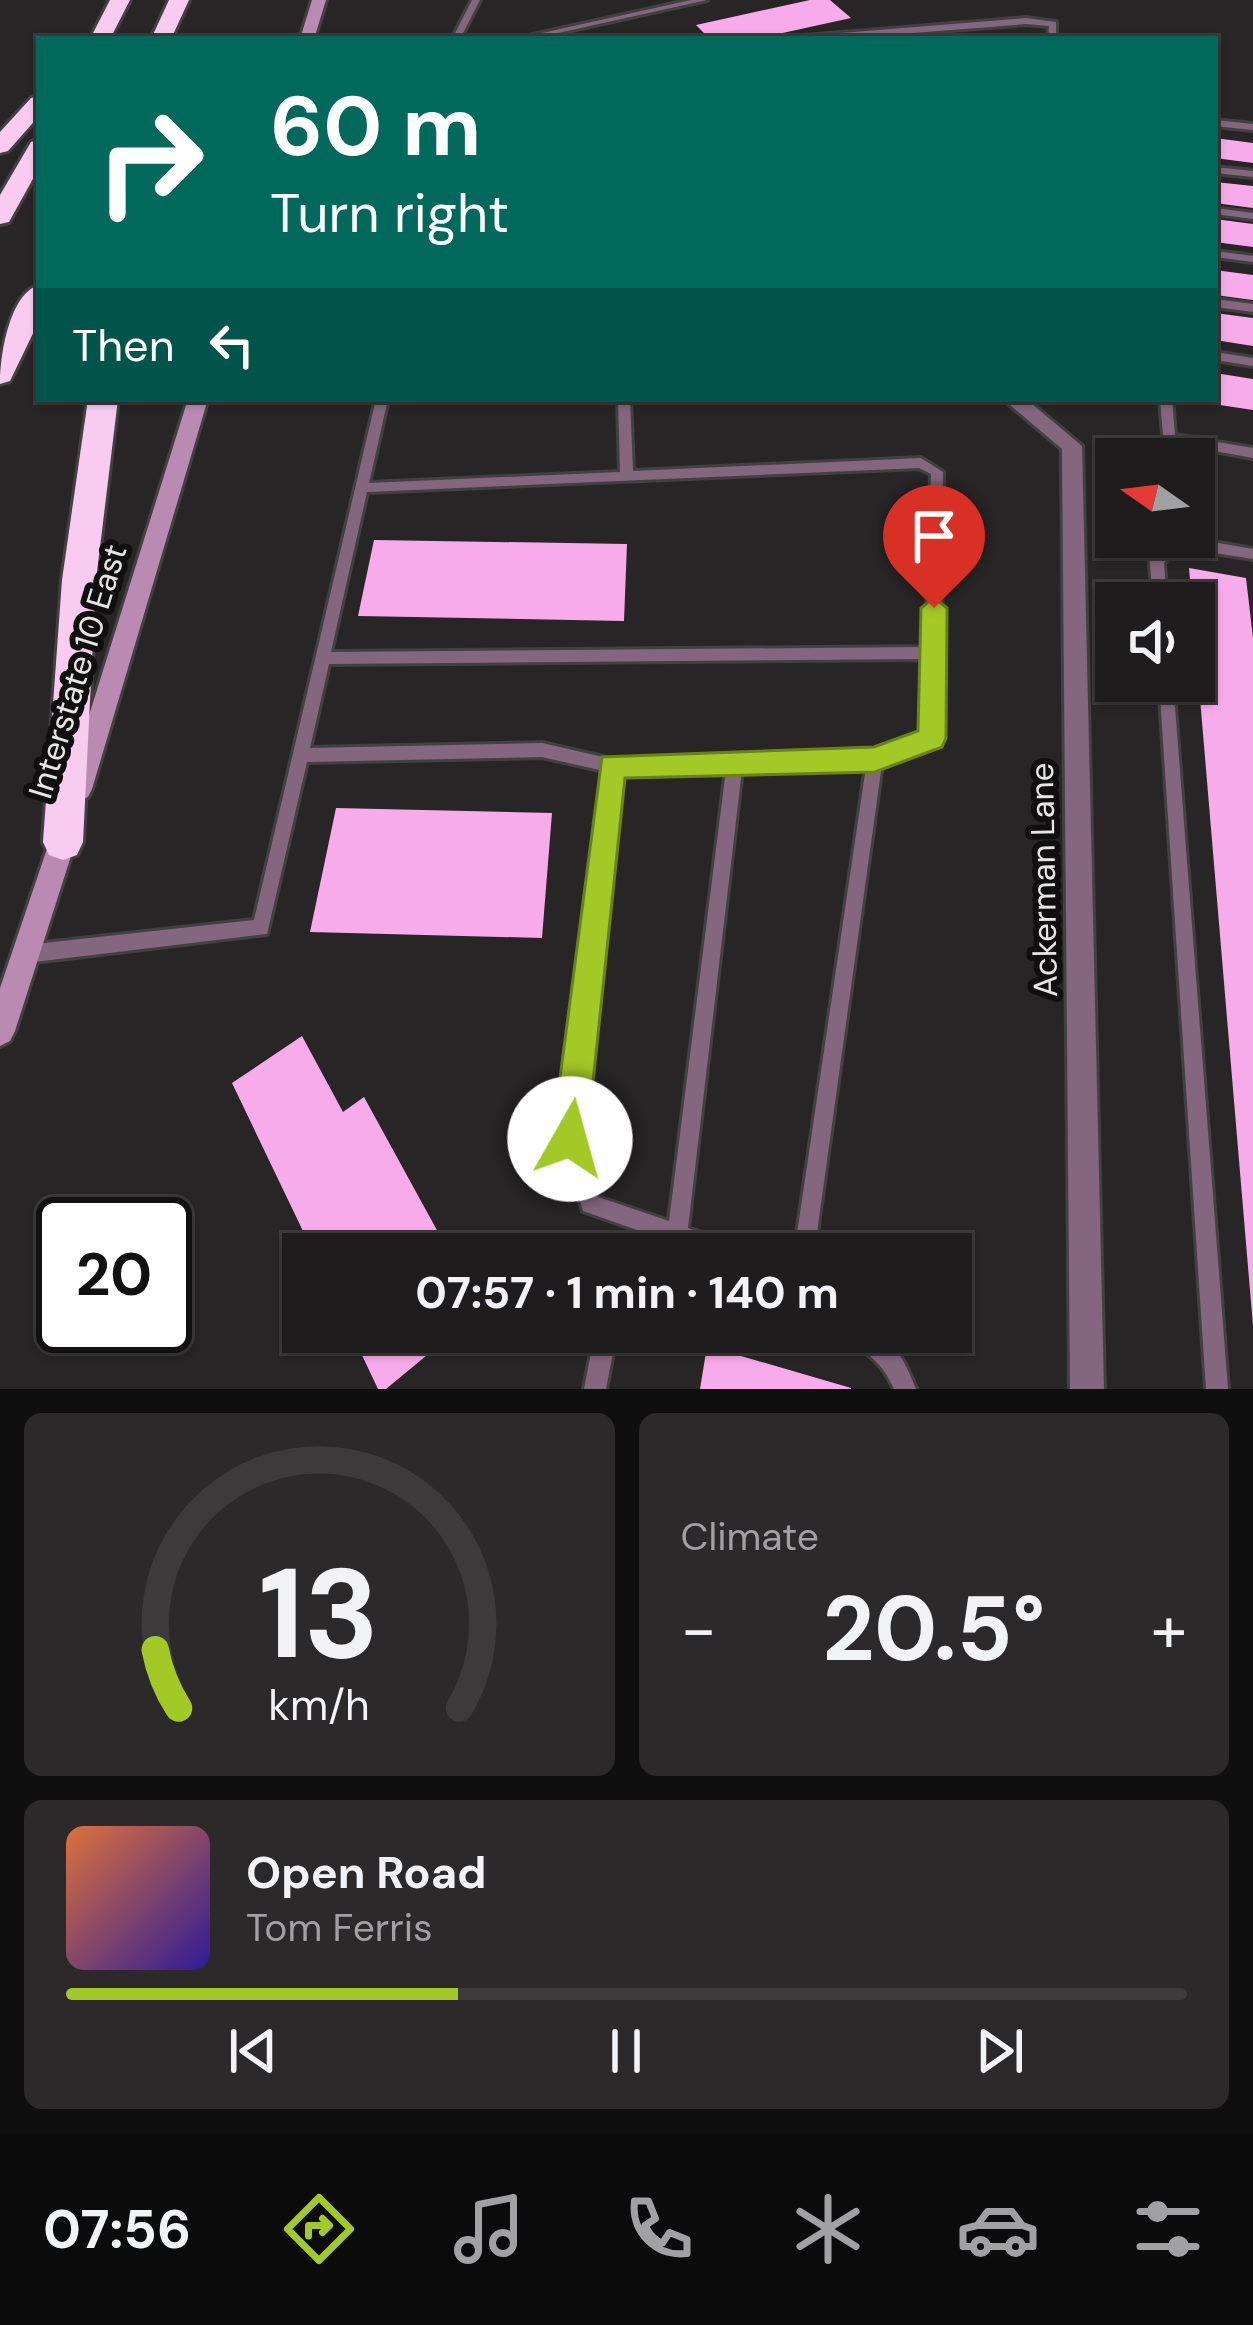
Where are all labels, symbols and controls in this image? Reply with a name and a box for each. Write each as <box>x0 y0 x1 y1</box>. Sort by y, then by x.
text: 60 m <box>270 72 481 181</box>
icon: right <box>72 84 228 240</box>
text: Turn right <box>270 178 509 249</box>
icon: left <box>199 312 265 378</box>
text: Then <box>72 316 175 375</box>
north arrow <box>1095 438 1215 558</box>
map controls <box>1095 438 1215 702</box>
pin <box>883 485 985 608</box>
icon: arrive <box>901 503 967 569</box>
street label: Interstate 10 East <box>18 539 137 803</box>
button: sound <box>1095 582 1215 702</box>
street label: Ackerman Lane <box>1020 762 1067 998</box>
position arrow <box>507 1076 633 1202</box>
speed limit sign: 20 <box>36 1197 192 1353</box>
text: 07:57 · 1 min · 140 m <box>415 1263 839 1322</box>
text: Climate <box>681 1511 819 1562</box>
text: 13 <box>259 1533 380 1696</box>
text: 20.5° <box>822 1571 1045 1688</box>
text: − <box>681 1587 717 1672</box>
text: + <box>1151 1587 1187 1672</box>
text: km/h <box>269 1676 370 1732</box>
text: Open Road <box>246 1843 487 1902</box>
text: Tom Ferris <box>246 1902 433 1953</box>
icon: previous <box>220 2018 286 2084</box>
icon: pause <box>593 2018 659 2084</box>
icon: next <box>967 2018 1033 2084</box>
icon: directions <box>277 2187 361 2271</box>
icon: music <box>447 2187 531 2271</box>
icon: phone <box>617 2187 701 2271</box>
icon: climate <box>786 2187 870 2271</box>
icon: car <box>956 2187 1040 2271</box>
icon: filters <box>1126 2187 1210 2271</box>
text: 07:56 <box>43 2194 191 2265</box>

